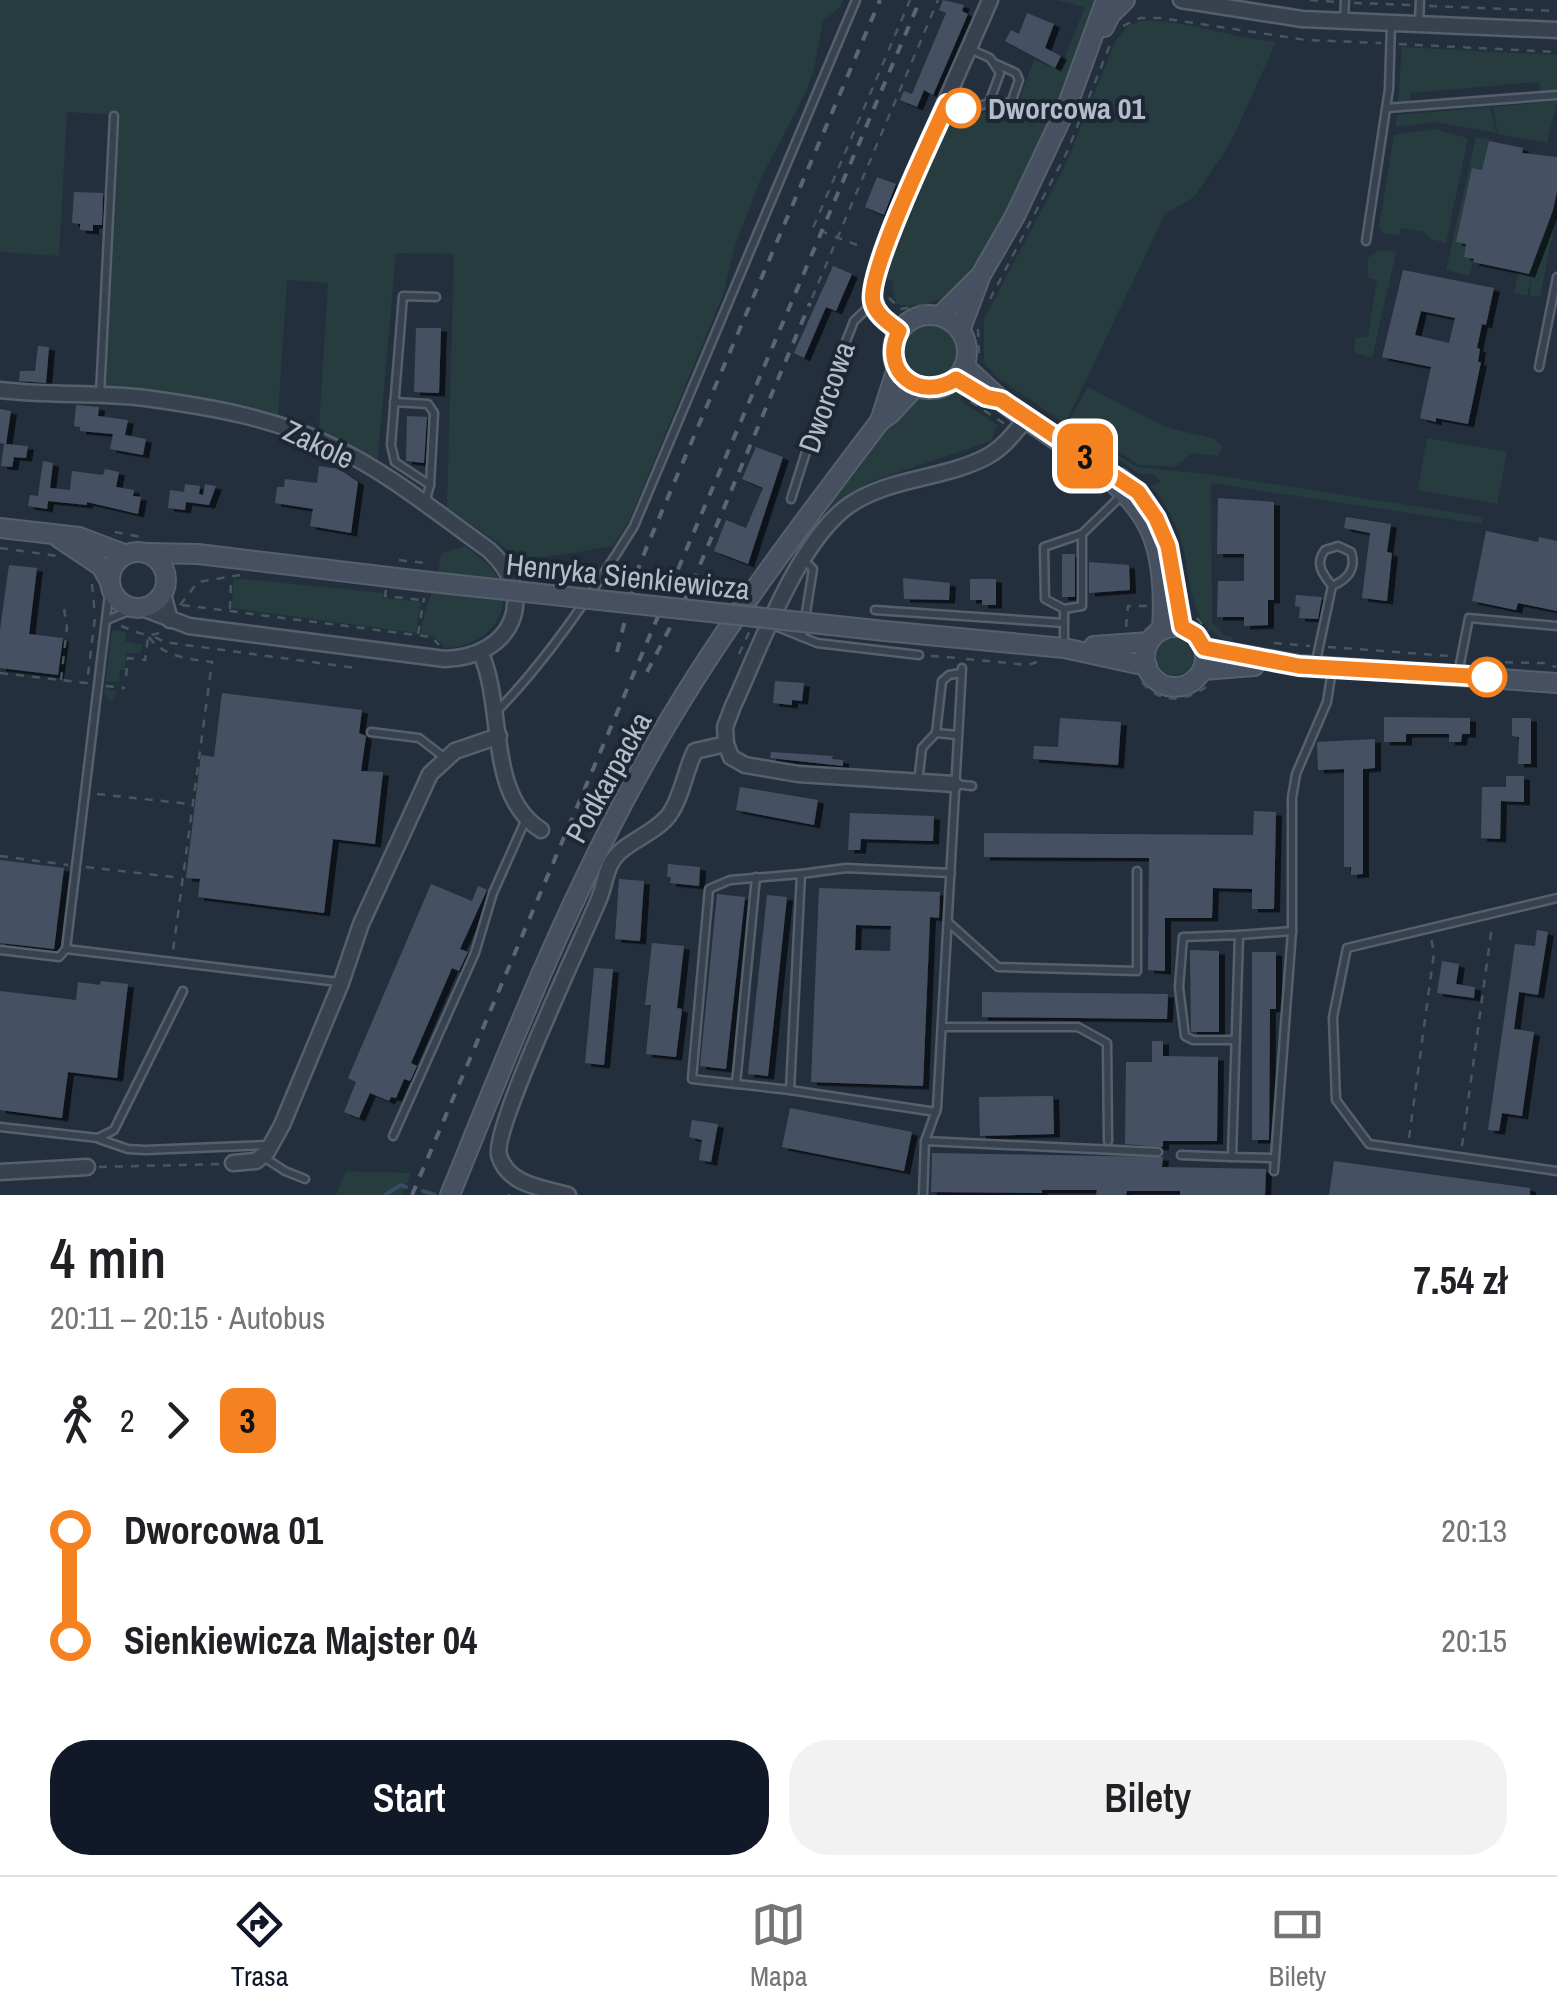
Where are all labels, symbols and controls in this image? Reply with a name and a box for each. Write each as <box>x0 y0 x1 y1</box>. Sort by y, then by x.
place label: Dworcowa 01 <box>988 88 1146 128</box>
marker: Dworcowa 01 <box>942 89 980 127</box>
street label: Dworcowa <box>788 336 864 458</box>
street label: Zakole <box>277 410 361 478</box>
line badge: 3 <box>1052 424 1118 488</box>
text: 3 <box>1077 433 1093 480</box>
street label: Henryka Sienkiewicza <box>504 543 752 609</box>
unlabelled marker <box>1468 658 1506 696</box>
street label: Podkarpacka <box>556 704 660 849</box>
text: 4 min <box>50 1221 166 1295</box>
text: 7.54 zł <box>1413 1255 1507 1306</box>
text: 20:11 – 20:15 · Autobus <box>50 1296 325 1339</box>
icon: walk <box>50 1393 105 1448</box>
icon: forward <box>150 1393 205 1448</box>
text: 3 <box>240 1397 256 1444</box>
text: 2 <box>120 1399 135 1442</box>
text: Dworcowa 01 <box>124 1505 323 1556</box>
text: 20:13 <box>1441 1509 1507 1552</box>
text: Sienkiewicza Majster 04 <box>124 1615 477 1666</box>
text: 20:15 <box>1441 1619 1507 1662</box>
button: Start <box>50 1740 769 1855</box>
button: Bilety <box>789 1740 1507 1855</box>
tab: Trasa <box>231 1897 289 1995</box>
tab: Mapa <box>750 1897 807 1995</box>
tab: Bilety <box>1269 1897 1326 1995</box>

